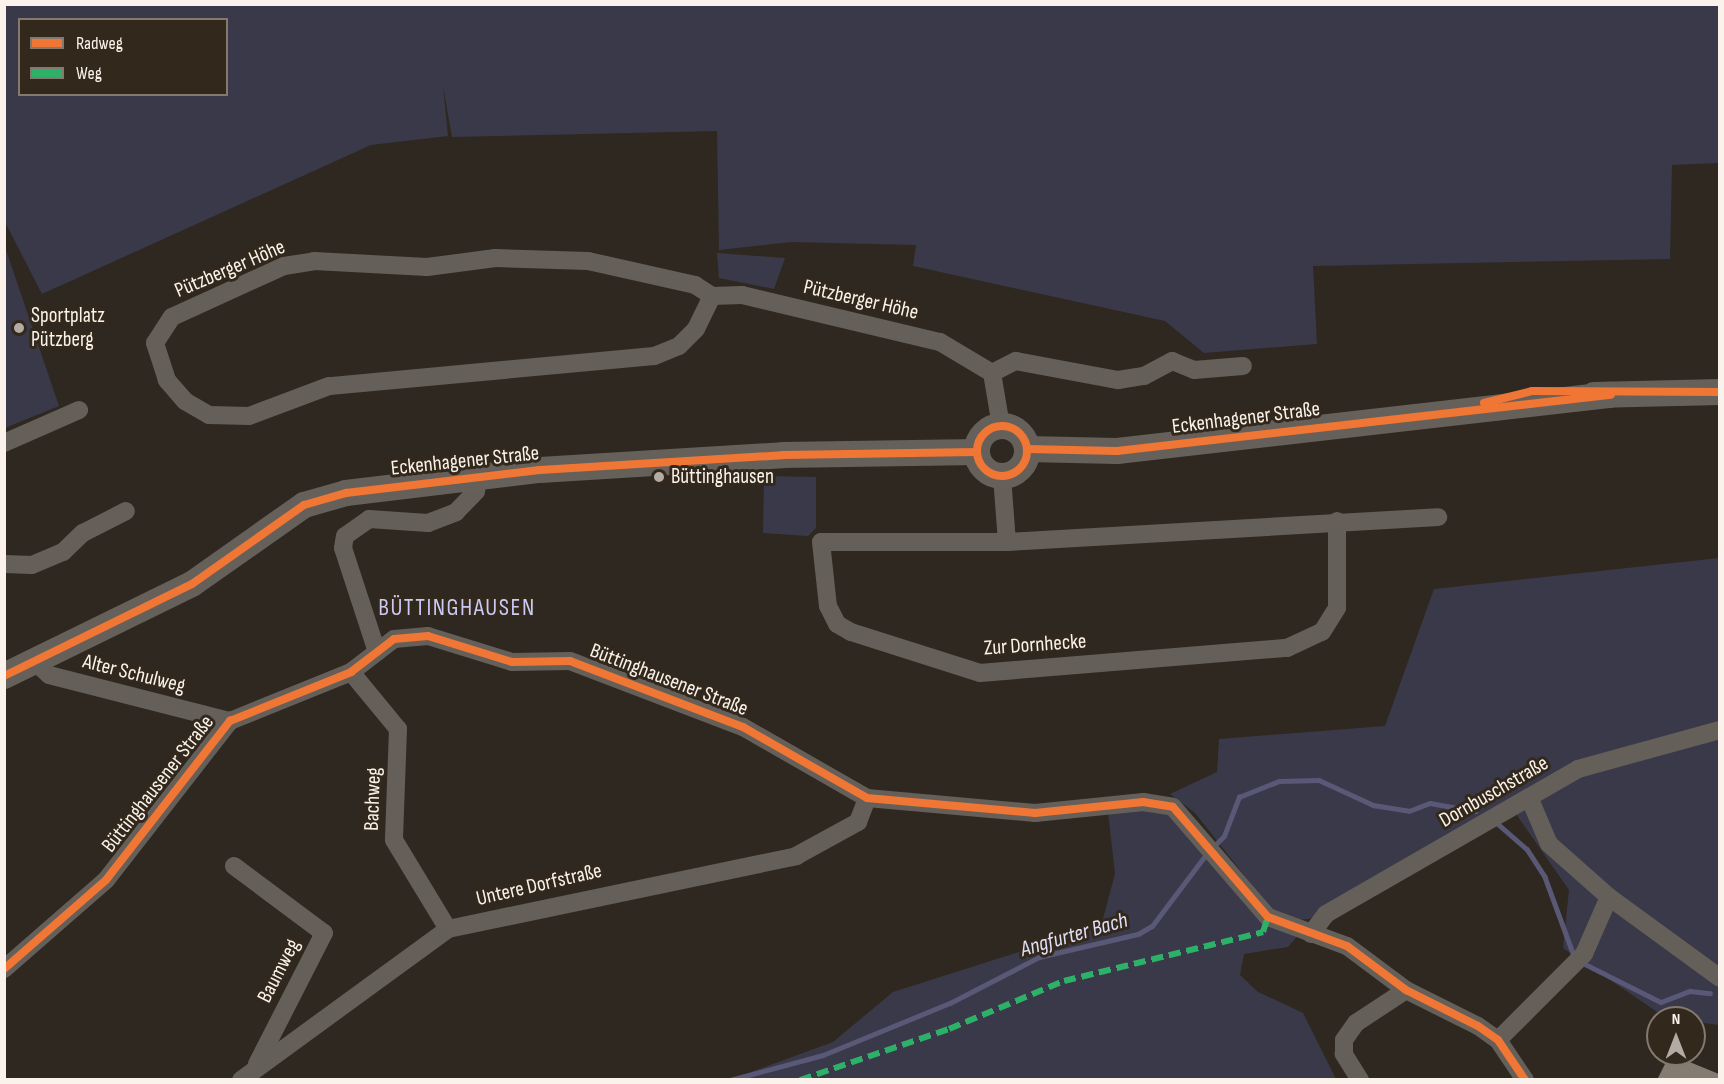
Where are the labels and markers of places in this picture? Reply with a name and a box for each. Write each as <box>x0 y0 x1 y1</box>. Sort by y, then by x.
place label: Sportplatz Pützberg <box>31 303 105 353</box>
marker: Sportplatz Pützberg <box>12 321 26 335</box>
place label: Büttinghausen <box>671 464 774 490</box>
marker: Büttinghausen <box>652 470 666 484</box>

